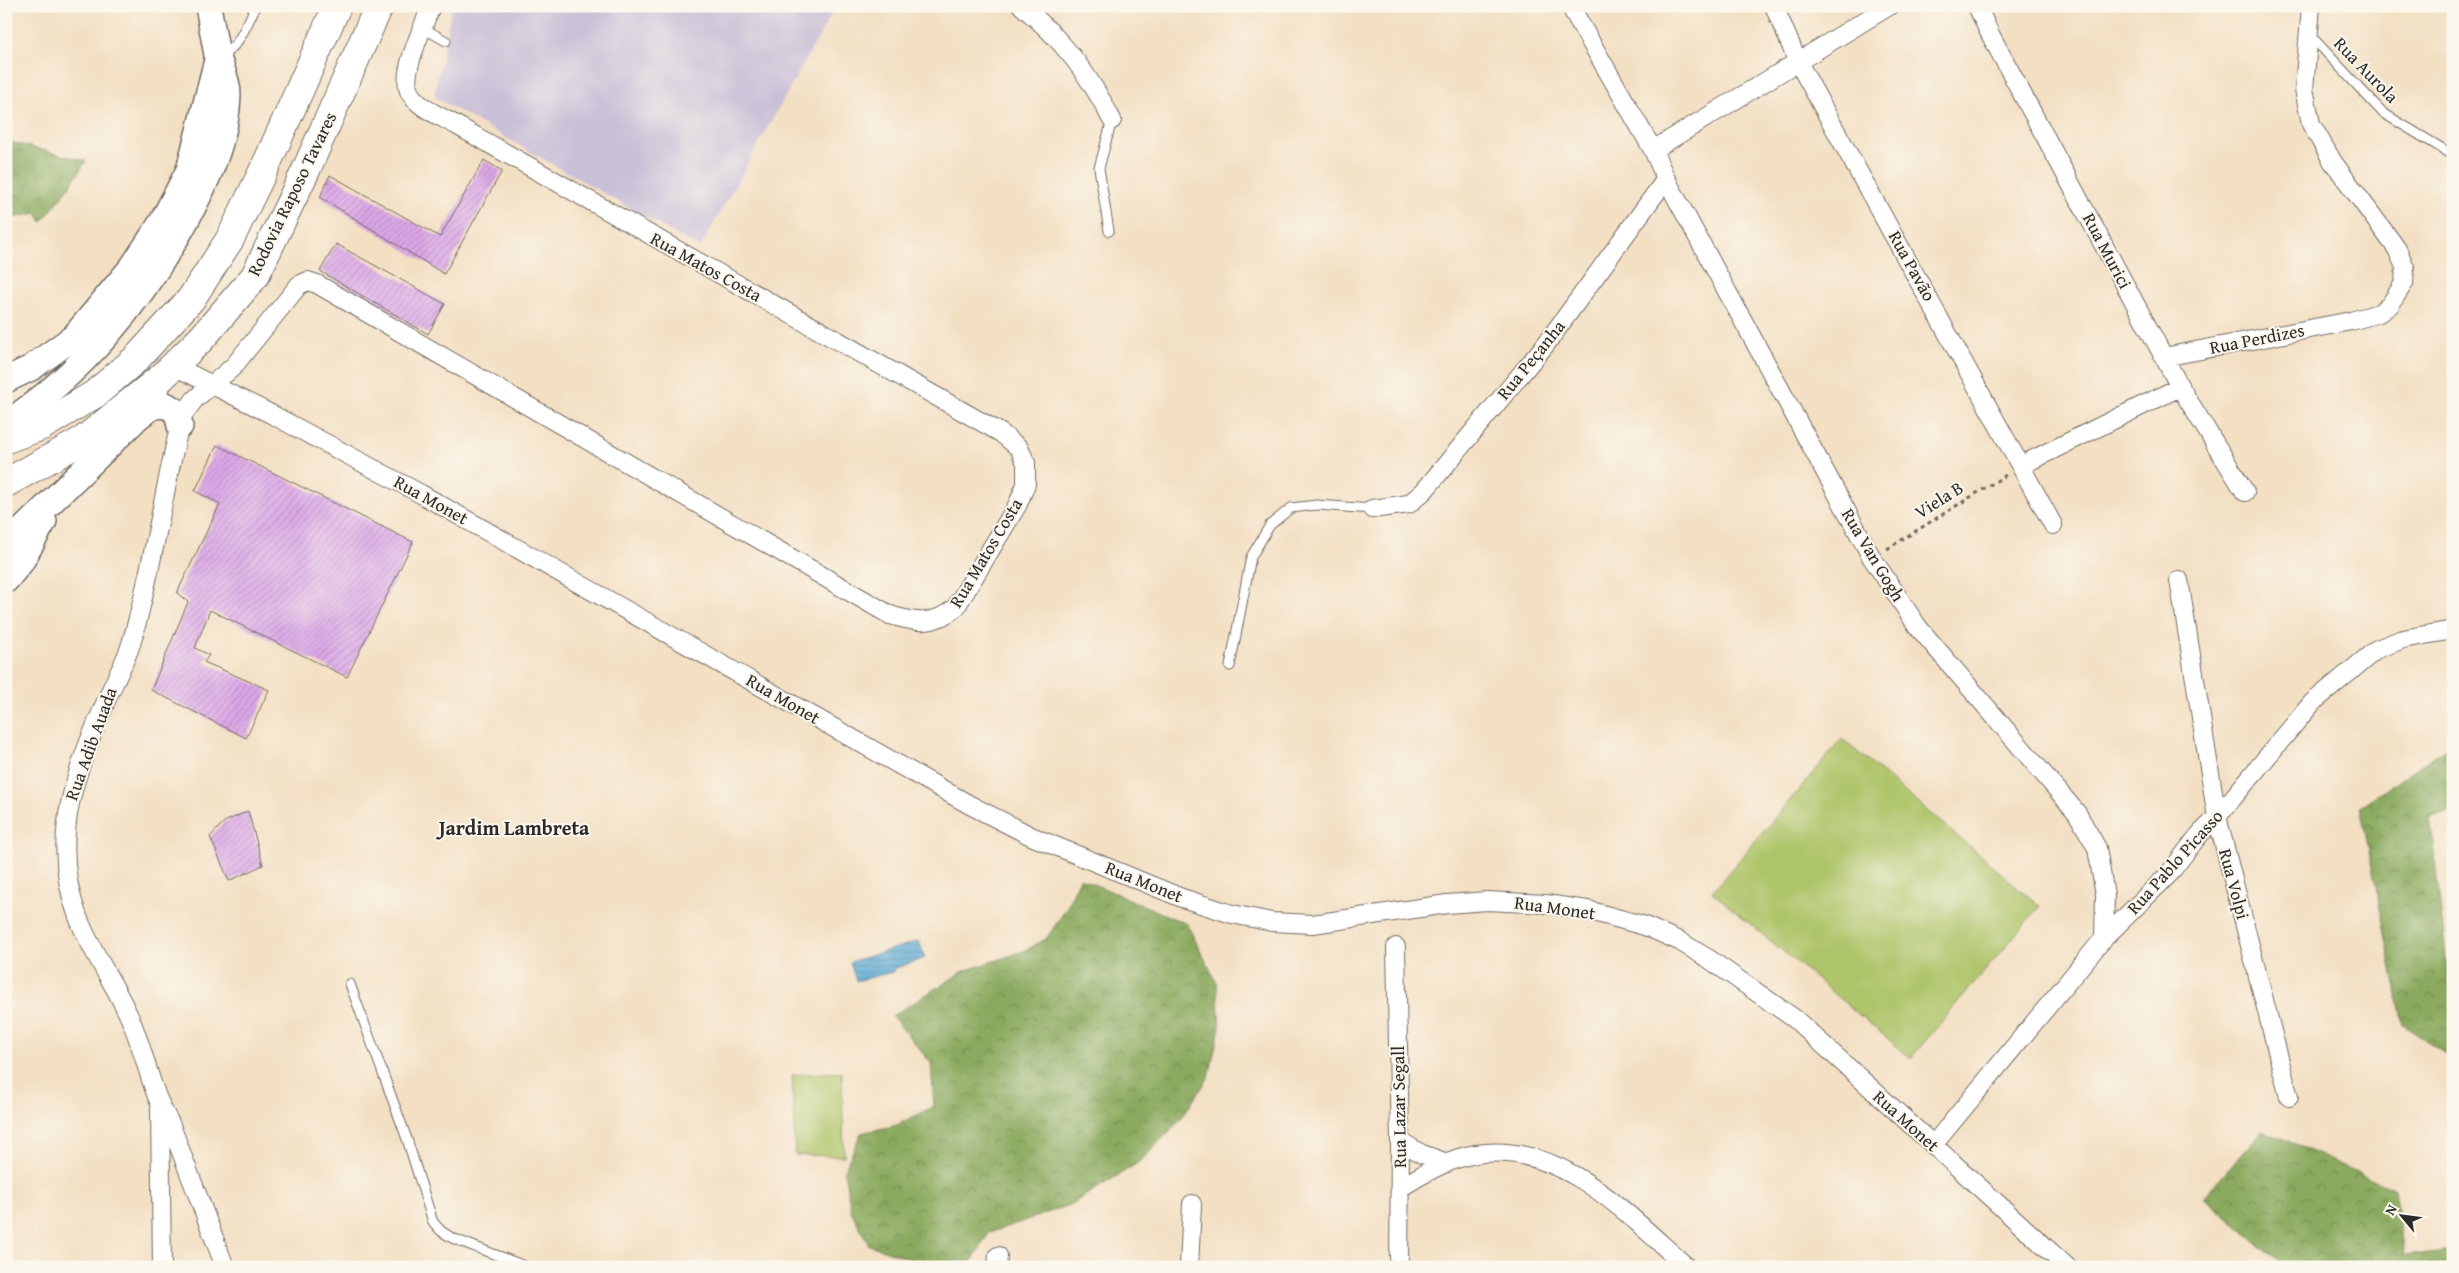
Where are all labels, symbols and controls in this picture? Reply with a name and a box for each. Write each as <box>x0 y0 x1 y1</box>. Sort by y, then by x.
street label: Rua Aurola <box>2328 30 2405 109</box>
street label: Rodovia Raposo Tavares <box>240 107 343 281</box>
street label: Rua Murici <box>2076 208 2139 294</box>
street label: Rua Matos Costa <box>646 225 767 309</box>
street label: Rua Pavão <box>1882 225 1943 306</box>
street label: Rua Peçanha <box>1490 314 1572 405</box>
street label: Rua Perdizes <box>2207 316 2307 361</box>
street label: Rua Monet <box>389 468 474 531</box>
street label: Viela B <box>1909 474 1968 525</box>
street label: Rua Matos Costa <box>942 492 1029 613</box>
street label: Rua Van Gogh <box>1835 503 1912 607</box>
street label: Rua Monet <box>741 667 826 731</box>
street label: Rua Adib Auada <box>58 683 124 804</box>
street label: Rua Pablo Picasso <box>2120 803 2229 920</box>
district label: Jardim Lambreta <box>436 813 590 842</box>
street label: Rua Volpi <box>2212 845 2257 922</box>
street label: Rua Monet <box>1101 854 1188 910</box>
street label: Rua Monet <box>1513 888 1598 927</box>
street label: Rua Lazar Segall <box>1384 1046 1413 1168</box>
street label: Rua Monet <box>1867 1083 1946 1158</box>
north arrow <box>2376 1190 2426 1240</box>
text: N <box>2380 1200 2402 1219</box>

